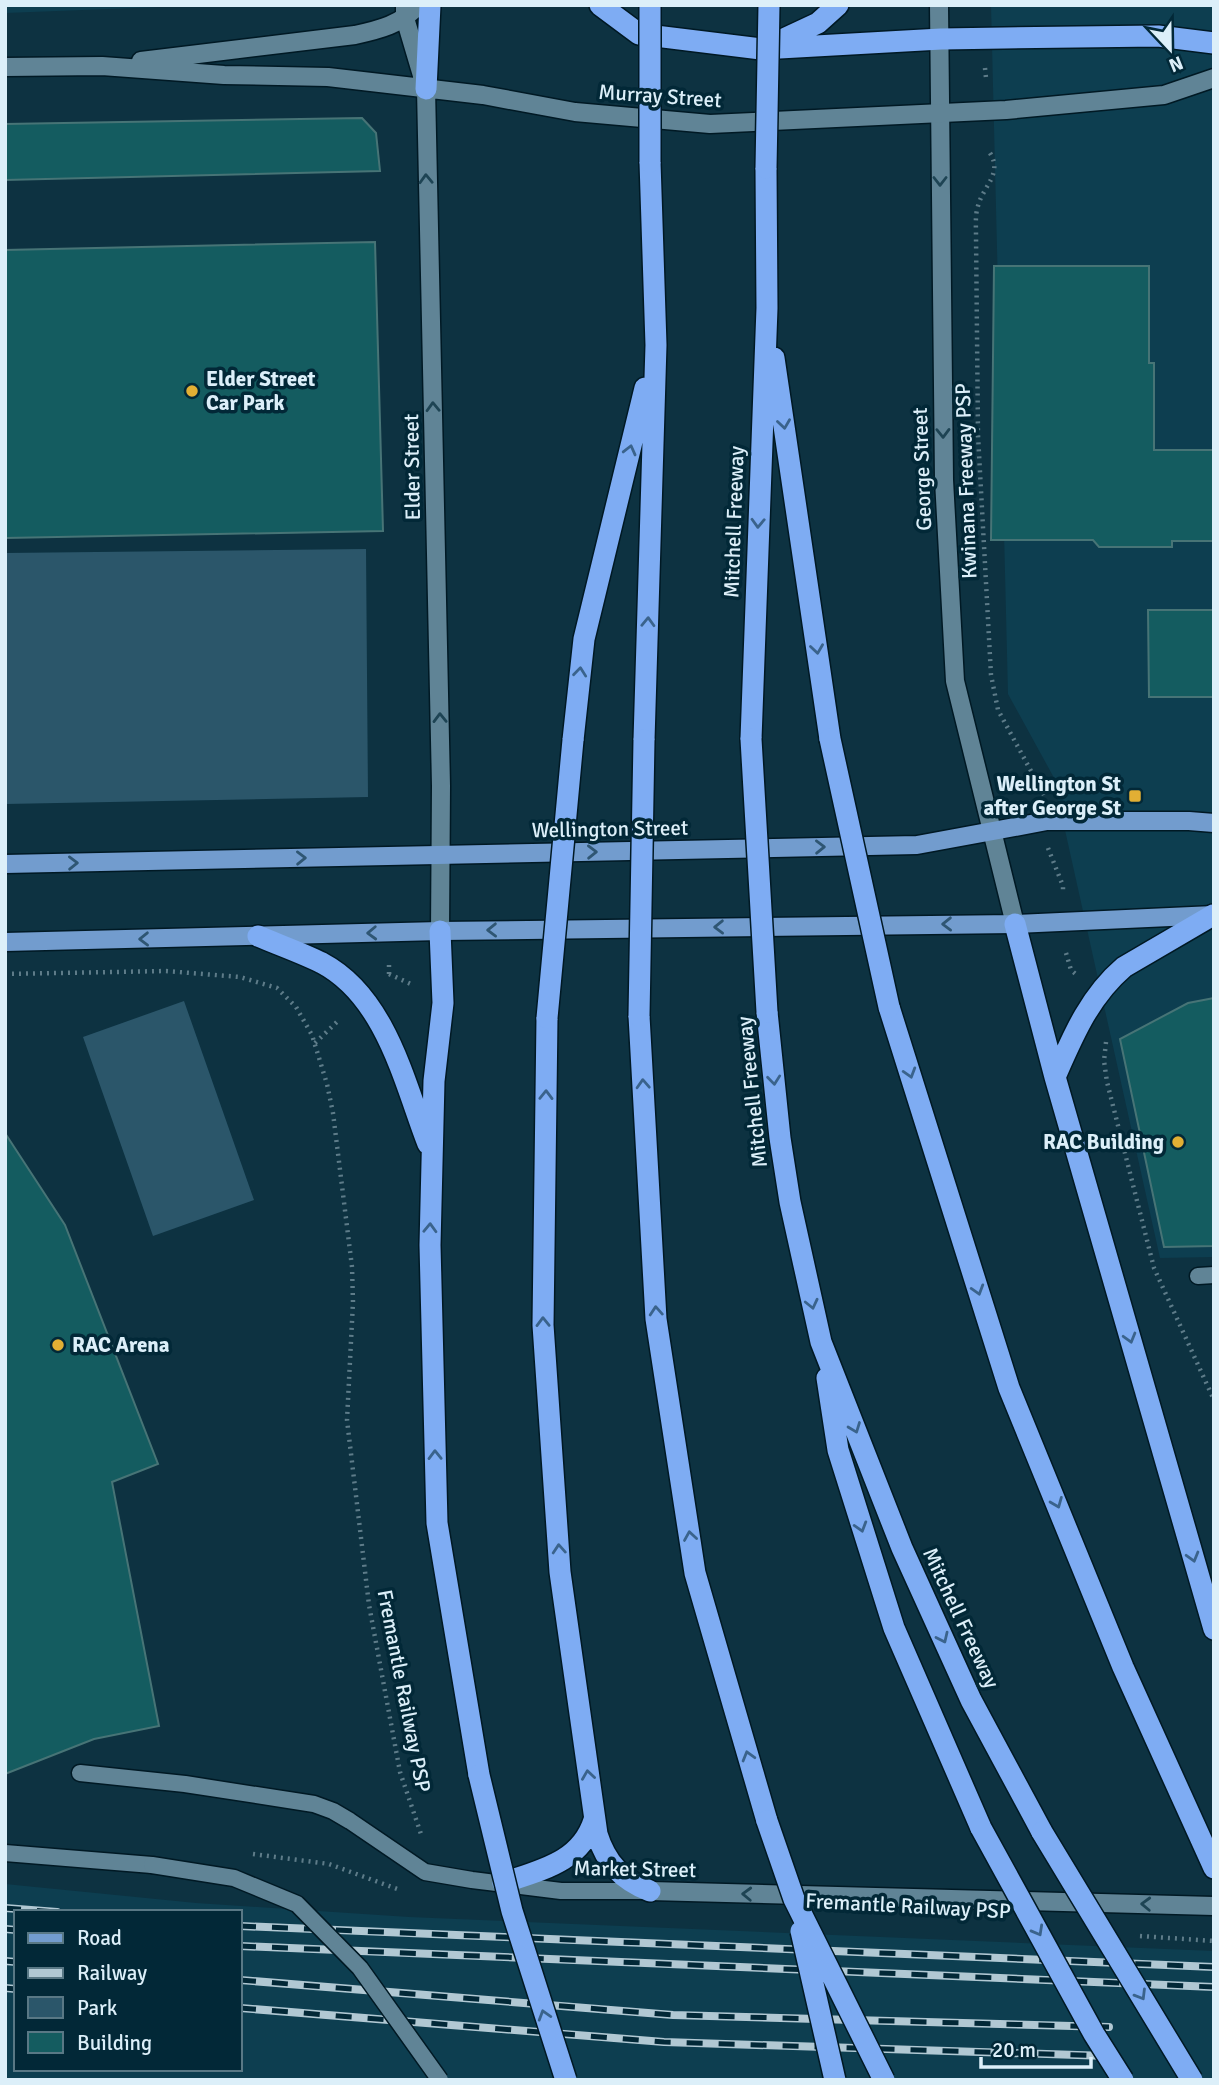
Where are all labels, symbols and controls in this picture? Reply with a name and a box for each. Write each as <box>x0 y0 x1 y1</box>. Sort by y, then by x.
north arrow <box>1135 14 1205 84</box>
text: N <box>1165 50 1187 77</box>
street label: Murray Street <box>598 79 722 113</box>
one-way arrow <box>419 174 434 185</box>
one-way arrow <box>932 176 948 187</box>
place label: Elder Street Car Park <box>206 366 316 416</box>
marker: Elder Street Car Park <box>184 383 200 399</box>
street label: Kwinana Freeway PSP <box>950 383 982 579</box>
one-way arrow <box>426 401 441 412</box>
street label: George Street <box>907 407 937 531</box>
street label: Elder Street <box>398 413 426 521</box>
one-way arrow <box>776 418 791 430</box>
one-way arrow <box>935 428 951 439</box>
one-way arrow <box>622 445 636 457</box>
street label: Mitchell Freeway <box>718 445 750 598</box>
one-way arrow <box>750 518 766 529</box>
one-way arrow <box>640 617 655 628</box>
one-way arrow <box>809 643 824 655</box>
one-way arrow <box>572 666 587 677</box>
one-way arrow <box>432 712 448 722</box>
place label: Wellington St after George St <box>984 771 1121 821</box>
marker: Wellington St after George St <box>1127 788 1143 804</box>
street label: Wellington Street <box>531 815 689 843</box>
one-way arrow <box>815 839 826 855</box>
one-way arrow <box>588 844 598 860</box>
one-way arrow <box>296 850 307 866</box>
one-way arrow <box>68 855 79 870</box>
one-way arrow <box>941 917 952 932</box>
one-way arrow <box>714 920 725 935</box>
one-way arrow <box>486 923 497 938</box>
one-way arrow <box>366 925 376 941</box>
one-way arrow <box>139 931 149 947</box>
street label: Mitchell Freeway <box>731 1015 773 1169</box>
one-way arrow <box>902 1066 916 1078</box>
one-way arrow <box>766 1074 781 1085</box>
one-way arrow <box>635 1078 650 1089</box>
one-way arrow <box>538 1089 554 1099</box>
place label: RAC Building <box>1043 1129 1164 1155</box>
marker: RAC Building <box>1170 1134 1186 1150</box>
one-way arrow <box>423 1222 438 1233</box>
one-way arrow <box>970 1283 985 1295</box>
one-way arrow <box>804 1297 819 1309</box>
one-way arrow <box>649 1305 664 1316</box>
one-way arrow <box>535 1316 551 1327</box>
place label: RAC Arena <box>72 1332 170 1358</box>
one-way arrow <box>1122 1332 1137 1344</box>
marker: RAC Arena <box>50 1337 66 1353</box>
one-way arrow <box>847 1421 861 1433</box>
one-way arrow <box>427 1449 443 1460</box>
one-way arrow <box>1048 1496 1062 1508</box>
one-way arrow <box>853 1521 868 1533</box>
one-way arrow <box>682 1530 697 1542</box>
one-way arrow <box>552 1543 567 1554</box>
street label: Mitchell Freeway <box>917 1544 1005 1693</box>
one-way arrow <box>1185 1551 1199 1563</box>
street label: Fremantle Railway PSP <box>372 1588 436 1795</box>
one-way arrow <box>935 1631 949 1643</box>
one-way arrow <box>742 1750 756 1762</box>
one-way arrow <box>580 1769 595 1781</box>
street label: Market Street <box>573 1855 697 1883</box>
one-way arrow <box>741 1886 752 1901</box>
street label: Fremantle Railway PSP <box>805 1888 1011 1924</box>
one-way arrow <box>1140 1896 1150 1912</box>
legend <box>14 1910 242 2071</box>
one-way arrow <box>1030 1924 1043 1936</box>
text: Road <box>77 1925 122 1951</box>
text: Railway <box>77 1960 147 1986</box>
one-way arrow <box>1133 1988 1146 2001</box>
text: Park <box>77 1995 118 2021</box>
one-way arrow <box>538 2009 553 2021</box>
scale bar <box>981 2025 1091 2070</box>
text: Building <box>77 2030 152 2056</box>
text: 20 m <box>992 2037 1036 2063</box>

